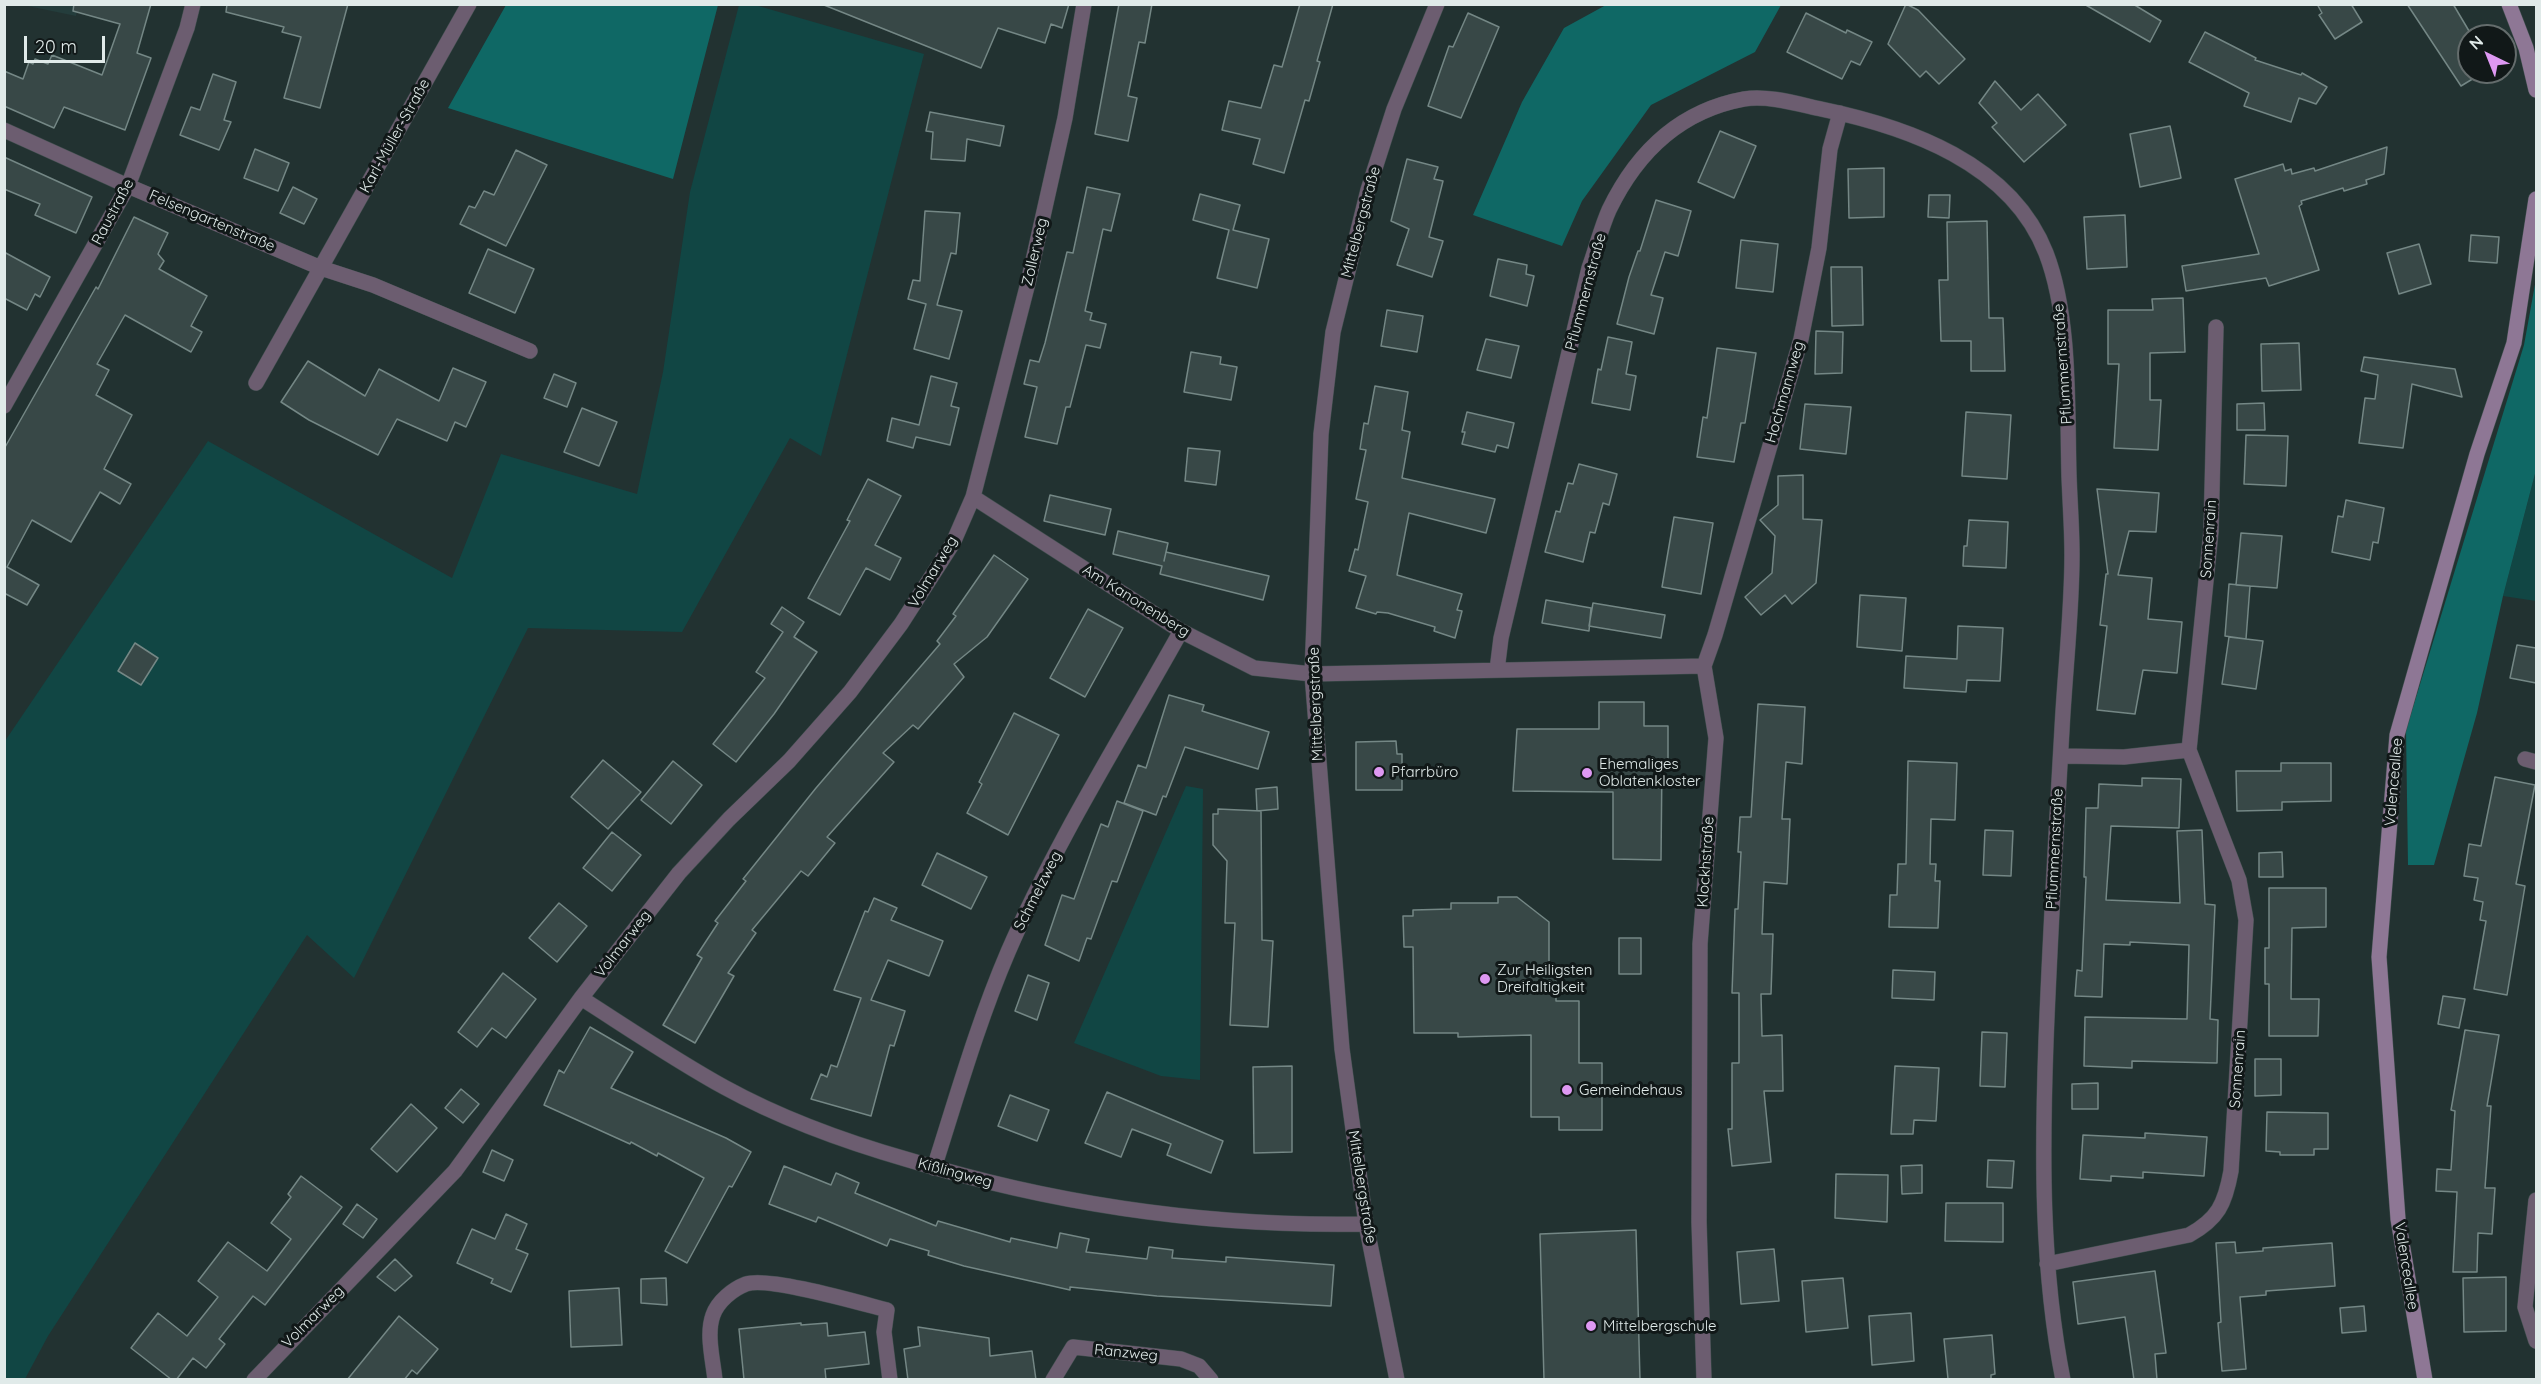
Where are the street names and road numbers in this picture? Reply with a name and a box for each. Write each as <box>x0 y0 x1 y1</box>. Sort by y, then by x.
street label: Karl-Müller-Straße <box>356 76 434 196</box>
street label: Mittelbergstraße <box>1338 164 1384 280</box>
street label: Raustraße <box>88 176 138 248</box>
street label: Felsengartenstraße <box>146 186 278 256</box>
street label: Zollerweg <box>1018 216 1052 288</box>
street label: Pflummernstraße <box>1562 231 1610 353</box>
street label: Pflummernstraße <box>2050 303 2076 425</box>
street label: Hochmannweg <box>1762 339 1808 445</box>
street label: Sonnenrain <box>2197 499 2221 579</box>
street label: Volmarweg <box>905 533 961 611</box>
street label: Am Kanonenberg <box>1079 561 1193 641</box>
street label: Mittelbergstraße <box>1305 647 1327 761</box>
street label: Valenceallee <box>2381 737 2407 827</box>
street label: Pflummernstraße <box>2043 788 2067 910</box>
street label: Klockhstraße <box>1694 816 1718 908</box>
street label: Schmelzweg <box>1010 848 1066 934</box>
street label: Volmarweg <box>591 907 655 981</box>
street label: Sonnenrain <box>2226 1029 2250 1109</box>
street label: Mittelbergstraße <box>1344 1129 1380 1245</box>
street label: Kißlingweg <box>916 1154 994 1192</box>
street label: Valenceallee <box>2390 1221 2422 1311</box>
street label: Volmarweg <box>278 1282 348 1352</box>
street label: Ranzweg <box>1093 1341 1159 1365</box>

